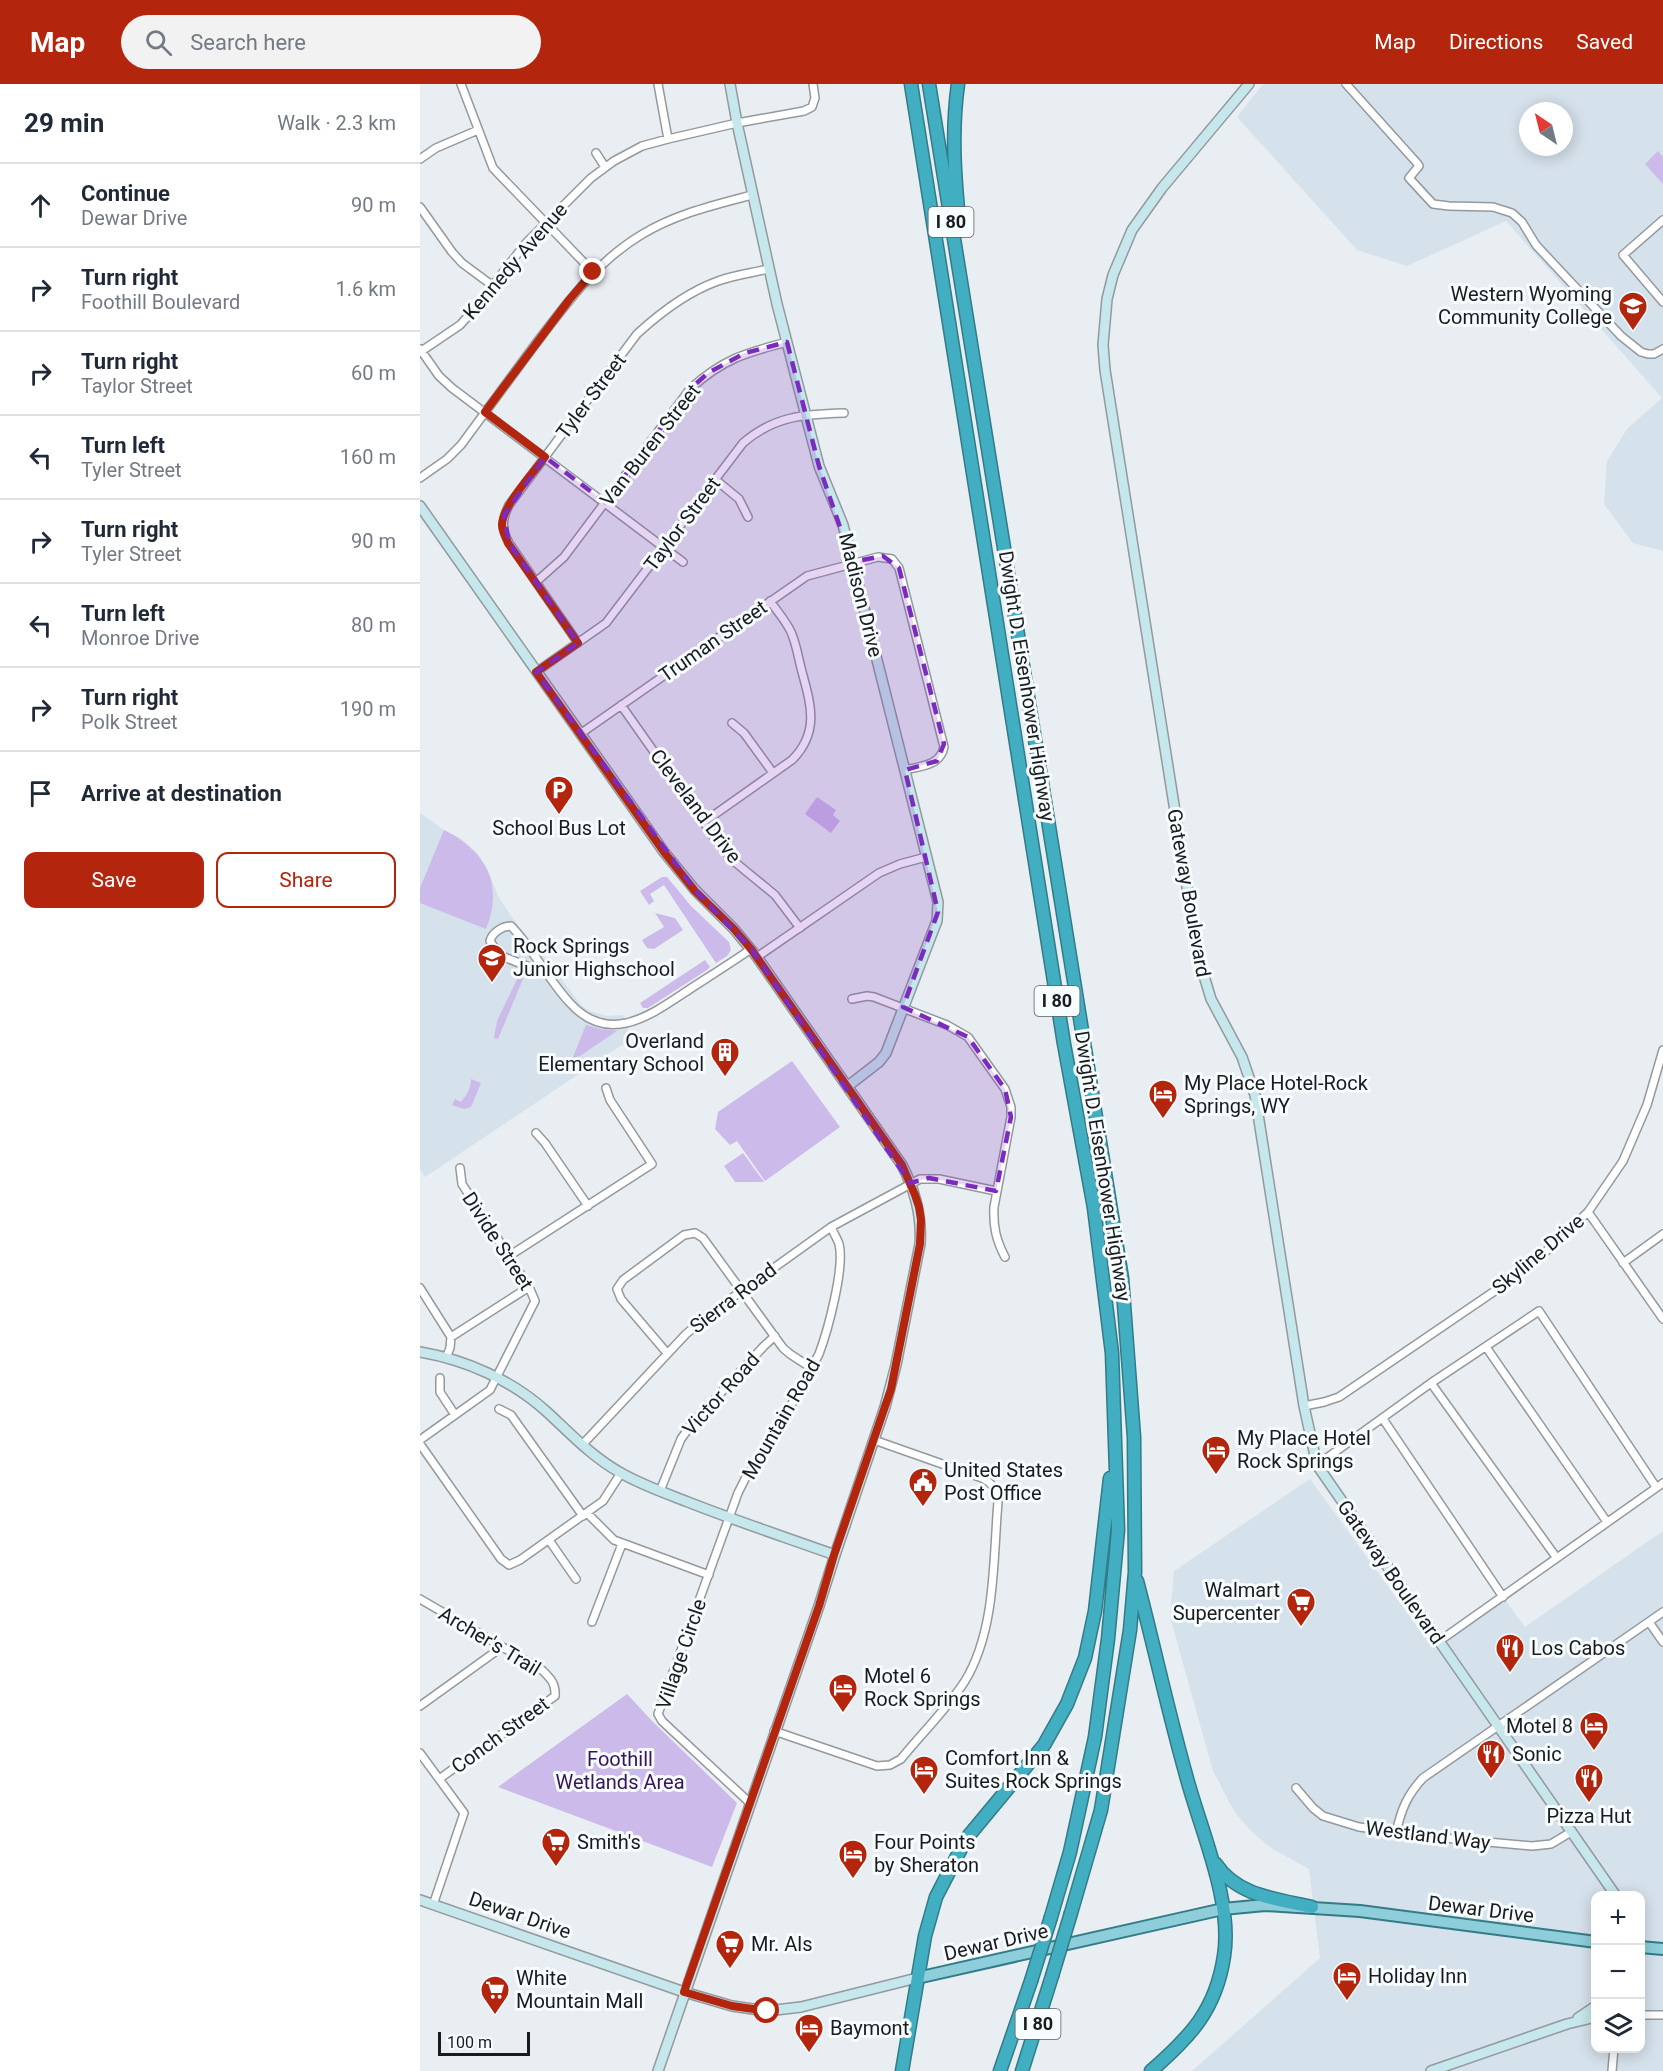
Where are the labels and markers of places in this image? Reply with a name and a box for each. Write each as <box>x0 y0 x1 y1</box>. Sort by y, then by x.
place label: Western Wyoming Community College <box>1438 282 1612 329</box>
school or university icon: Western Wyoming Community College <box>1617 290 1649 332</box>
parking icon: School Bus Lot <box>543 774 575 816</box>
place label: School Bus Lot <box>492 816 626 840</box>
place label: Rock Springs Junior Highschool <box>513 934 675 981</box>
school or university icon: Rock Springs Junior Highschool <box>476 942 508 984</box>
place label: Overland Elementary School <box>538 1029 704 1076</box>
building icon: Overland Elementary School <box>709 1036 741 1078</box>
place label: My Place Hotel-Rock Springs, WY <box>1184 1071 1369 1118</box>
hotel icon: My Place Hotel-Rock Springs, WY <box>1147 1078 1179 1120</box>
place label: My Place Hotel Rock Springs <box>1237 1426 1371 1473</box>
hotel icon: My Place Hotel Rock Springs <box>1200 1434 1232 1476</box>
place label: United States Post Office <box>944 1458 1063 1505</box>
public building icon: United States Post Office <box>907 1466 939 1508</box>
place label: Walmart Supercenter <box>1173 1578 1280 1625</box>
supermarket icon: Walmart Supercenter <box>1285 1586 1317 1628</box>
restaurant icon: Los Cabos <box>1494 1632 1526 1674</box>
place label: Los Cabos <box>1531 1636 1625 1660</box>
place label: Motel 6 Rock Springs <box>864 1664 981 1711</box>
hotel icon: Motel 6 Rock Springs <box>827 1672 859 1714</box>
hotel icon: Motel 8 <box>1578 1710 1610 1752</box>
place label: Motel 8 <box>1506 1714 1573 1738</box>
restaurant icon: Sonic <box>1475 1738 1507 1780</box>
place label: Sonic <box>1512 1742 1562 1766</box>
place label: Comfort Inn & Suites Rock Springs <box>945 1746 1122 1793</box>
hotel icon: Comfort Inn & Suites Rock Springs <box>908 1754 940 1796</box>
restaurant icon: Pizza Hut <box>1573 1762 1605 1804</box>
place label: Pizza Hut <box>1547 1804 1632 1828</box>
supermarket icon: Smith's <box>540 1826 572 1868</box>
place label: Smith's <box>577 1830 641 1854</box>
place label: Four Points by Sheraton <box>874 1830 979 1877</box>
hotel icon: Four Points by Sheraton <box>837 1838 869 1880</box>
supermarket icon: Mr. Als <box>714 1928 746 1970</box>
place label: Mr. Als <box>751 1932 813 1956</box>
hotel icon: Holiday Inn <box>1331 1960 1363 2002</box>
place label: Holiday Inn <box>1368 1964 1467 1988</box>
place label: White Mountain Mall <box>516 1966 643 2013</box>
supermarket icon: White Mountain Mall <box>479 1974 511 2016</box>
hotel icon: Baymont <box>793 2012 825 2054</box>
place label: Baymont <box>830 2016 909 2040</box>

